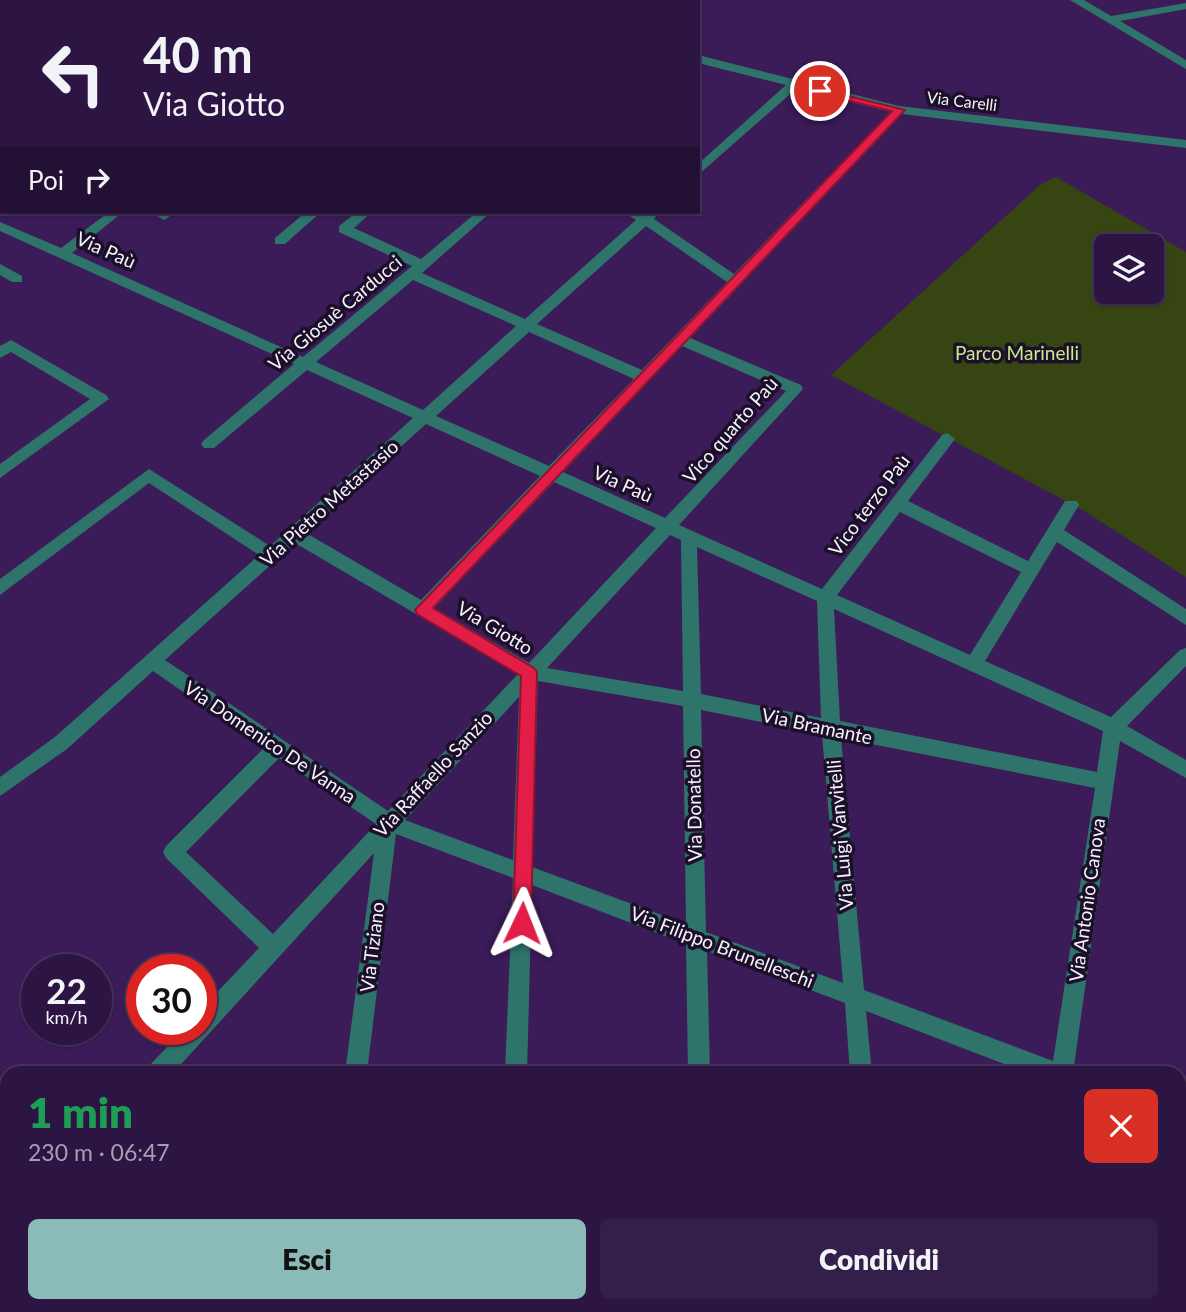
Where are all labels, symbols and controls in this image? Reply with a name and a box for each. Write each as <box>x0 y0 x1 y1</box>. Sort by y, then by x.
text: 40 m <box>143 25 253 83</box>
icon: left <box>28 28 119 119</box>
pin <box>790 61 850 121</box>
icon: arrive <box>801 72 839 110</box>
text: Via Giotto <box>143 84 285 123</box>
street label: Via Carelli <box>926 87 998 114</box>
icon: right <box>78 161 116 199</box>
text: Poi <box>28 164 64 196</box>
street label: Via Paù <box>73 226 140 273</box>
map controls <box>1094 234 1164 304</box>
button: layers <box>1094 234 1164 304</box>
street label: Via Giosuè Carducci <box>263 250 406 375</box>
park label: Parco Marinelli <box>955 341 1079 364</box>
street label: Vico quarto Paù <box>677 372 782 487</box>
street label: Via Pietro Metastasio <box>255 434 403 571</box>
street label: Vico terzo Paù <box>823 450 914 560</box>
street label: Via Paù <box>590 460 657 507</box>
street label: Via Giotto <box>453 596 537 659</box>
street label: Via Domenico De Vanna <box>180 675 361 808</box>
street label: Via Bramante <box>760 703 874 748</box>
street label: Via Raffaello Sanzio <box>368 706 497 841</box>
street label: Via Donatello <box>681 748 706 862</box>
street label: Via Luigi Vanvitelli <box>821 759 858 911</box>
street label: Via Antonio Canova <box>1064 817 1109 983</box>
position arrow <box>485 886 559 960</box>
street label: Via Tiziano <box>355 900 388 993</box>
street label: Via Filippo Brunelleschi <box>627 901 817 992</box>
speed limit sign: 30 <box>126 954 217 1045</box>
text: 22 <box>46 969 87 1011</box>
text: km/h <box>45 1006 88 1028</box>
text: 1 min <box>28 1087 133 1137</box>
button: close <box>1084 1089 1158 1163</box>
text: 230 m · 06:47 <box>28 1138 170 1166</box>
button: Esci <box>28 1219 586 1299</box>
button: Condividi <box>600 1219 1158 1299</box>

